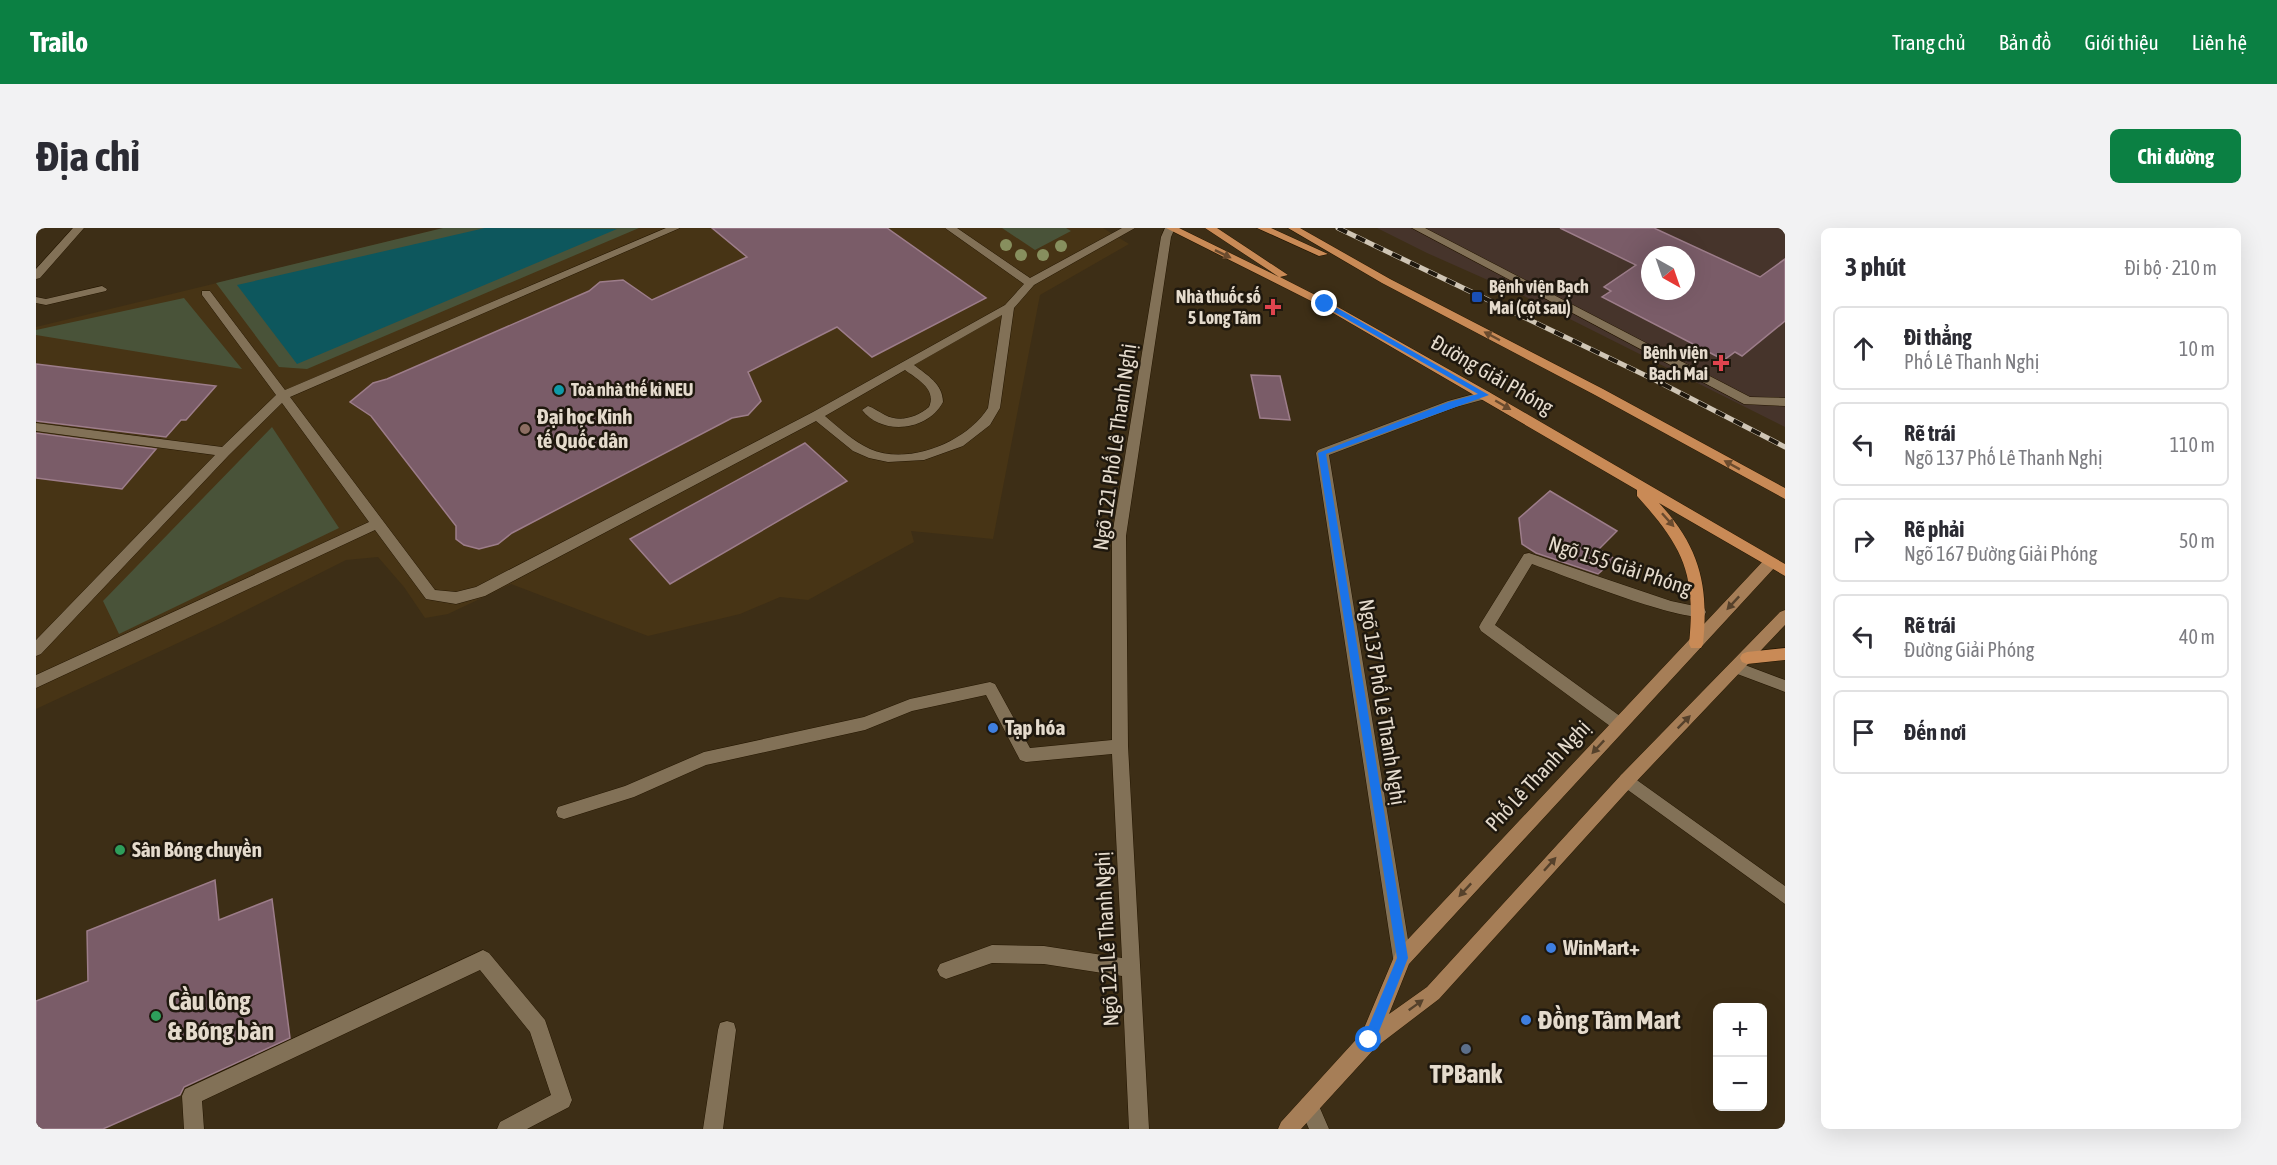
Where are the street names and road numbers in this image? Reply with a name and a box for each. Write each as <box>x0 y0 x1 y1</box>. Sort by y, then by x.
street label: Đường Giải Phóng <box>1427 330 1558 419</box>
street label: Ngõ 121 Phố Lê Thanh Nghị <box>1088 342 1140 552</box>
street label: Ngõ 155 Giải Phóng <box>1546 531 1695 600</box>
street label: Ngõ 137 Phố Lê Thanh Nghị <box>1355 597 1411 807</box>
street label: Phố Lê Thanh Nghị <box>1480 715 1595 836</box>
street label: Ngõ 121 Lê Thanh Nghị <box>1089 851 1123 1027</box>

